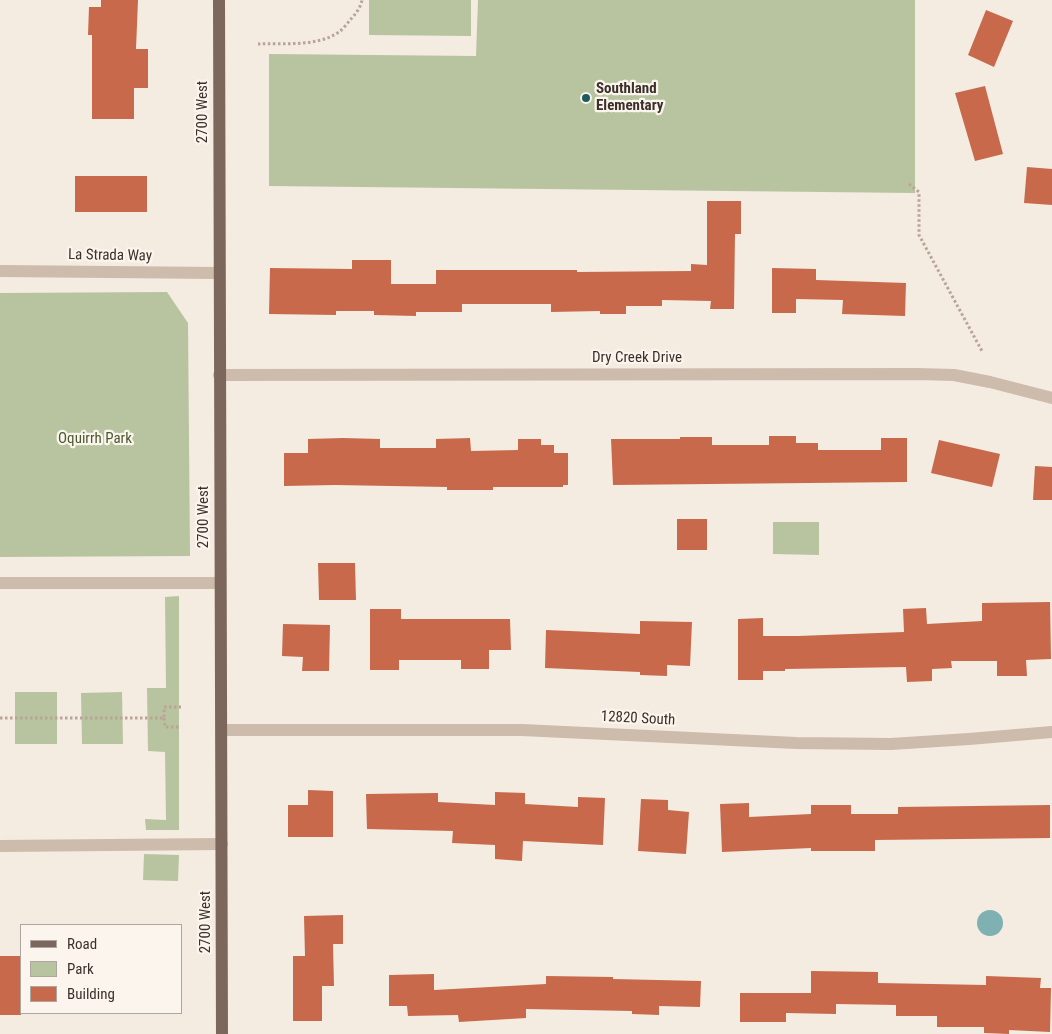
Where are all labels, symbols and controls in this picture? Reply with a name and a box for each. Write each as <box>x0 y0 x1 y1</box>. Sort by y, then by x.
place label: Southland Elementary <box>596 80 663 115</box>
street label: 2700 West <box>194 81 212 143</box>
marker: Southland Elementary <box>580 92 592 104</box>
street label: La Strada Way <box>68 246 152 266</box>
street label: Dry Creek Drive <box>592 349 682 367</box>
park label: Oquirrh Park <box>58 430 132 448</box>
street label: 2700 West <box>195 486 213 548</box>
street label: 12820 South <box>600 708 676 730</box>
street label: 2700 West <box>197 891 215 953</box>
legend <box>20 924 182 1014</box>
text: Road <box>67 935 97 953</box>
text: Park <box>67 960 94 978</box>
text: Building <box>67 985 115 1003</box>

